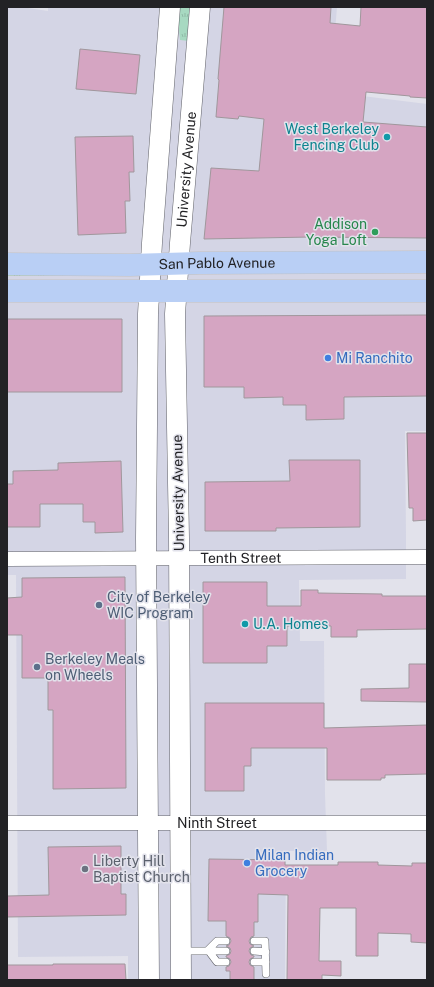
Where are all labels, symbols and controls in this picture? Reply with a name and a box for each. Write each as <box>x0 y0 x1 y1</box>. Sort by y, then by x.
street label: University Avenue <box>173 111 199 228</box>
place label: West Berkeley Fencing Club <box>285 121 380 153</box>
marker: West Berkeley Fencing Club <box>382 132 392 142</box>
place label: Addison Yoga Loft <box>306 216 367 248</box>
marker: Addison Yoga Loft <box>370 227 380 237</box>
street label: San Pablo Avenue <box>158 255 275 272</box>
place label: Mi Ranchito <box>336 350 413 366</box>
marker: Mi Ranchito <box>323 353 333 363</box>
street label: University Avenue <box>169 435 187 551</box>
street label: Tenth Street <box>200 550 282 566</box>
place label: City of Berkeley WIC Program <box>107 589 211 621</box>
marker: City of Berkeley WIC Program <box>94 600 104 610</box>
place label: U.A. Homes <box>253 616 328 632</box>
marker: U.A. Homes <box>240 619 250 629</box>
place label: Berkeley Meals on Wheels <box>45 651 145 683</box>
marker: Berkeley Meals on Wheels <box>32 662 42 672</box>
street label: Ninth Street <box>177 815 257 831</box>
place label: Milan Indian Grocery <box>255 847 334 879</box>
place label: Liberty Hill Baptist Church <box>93 853 190 885</box>
marker: Milan Indian Grocery <box>242 858 252 868</box>
marker: Liberty Hill Baptist Church <box>80 864 90 874</box>

